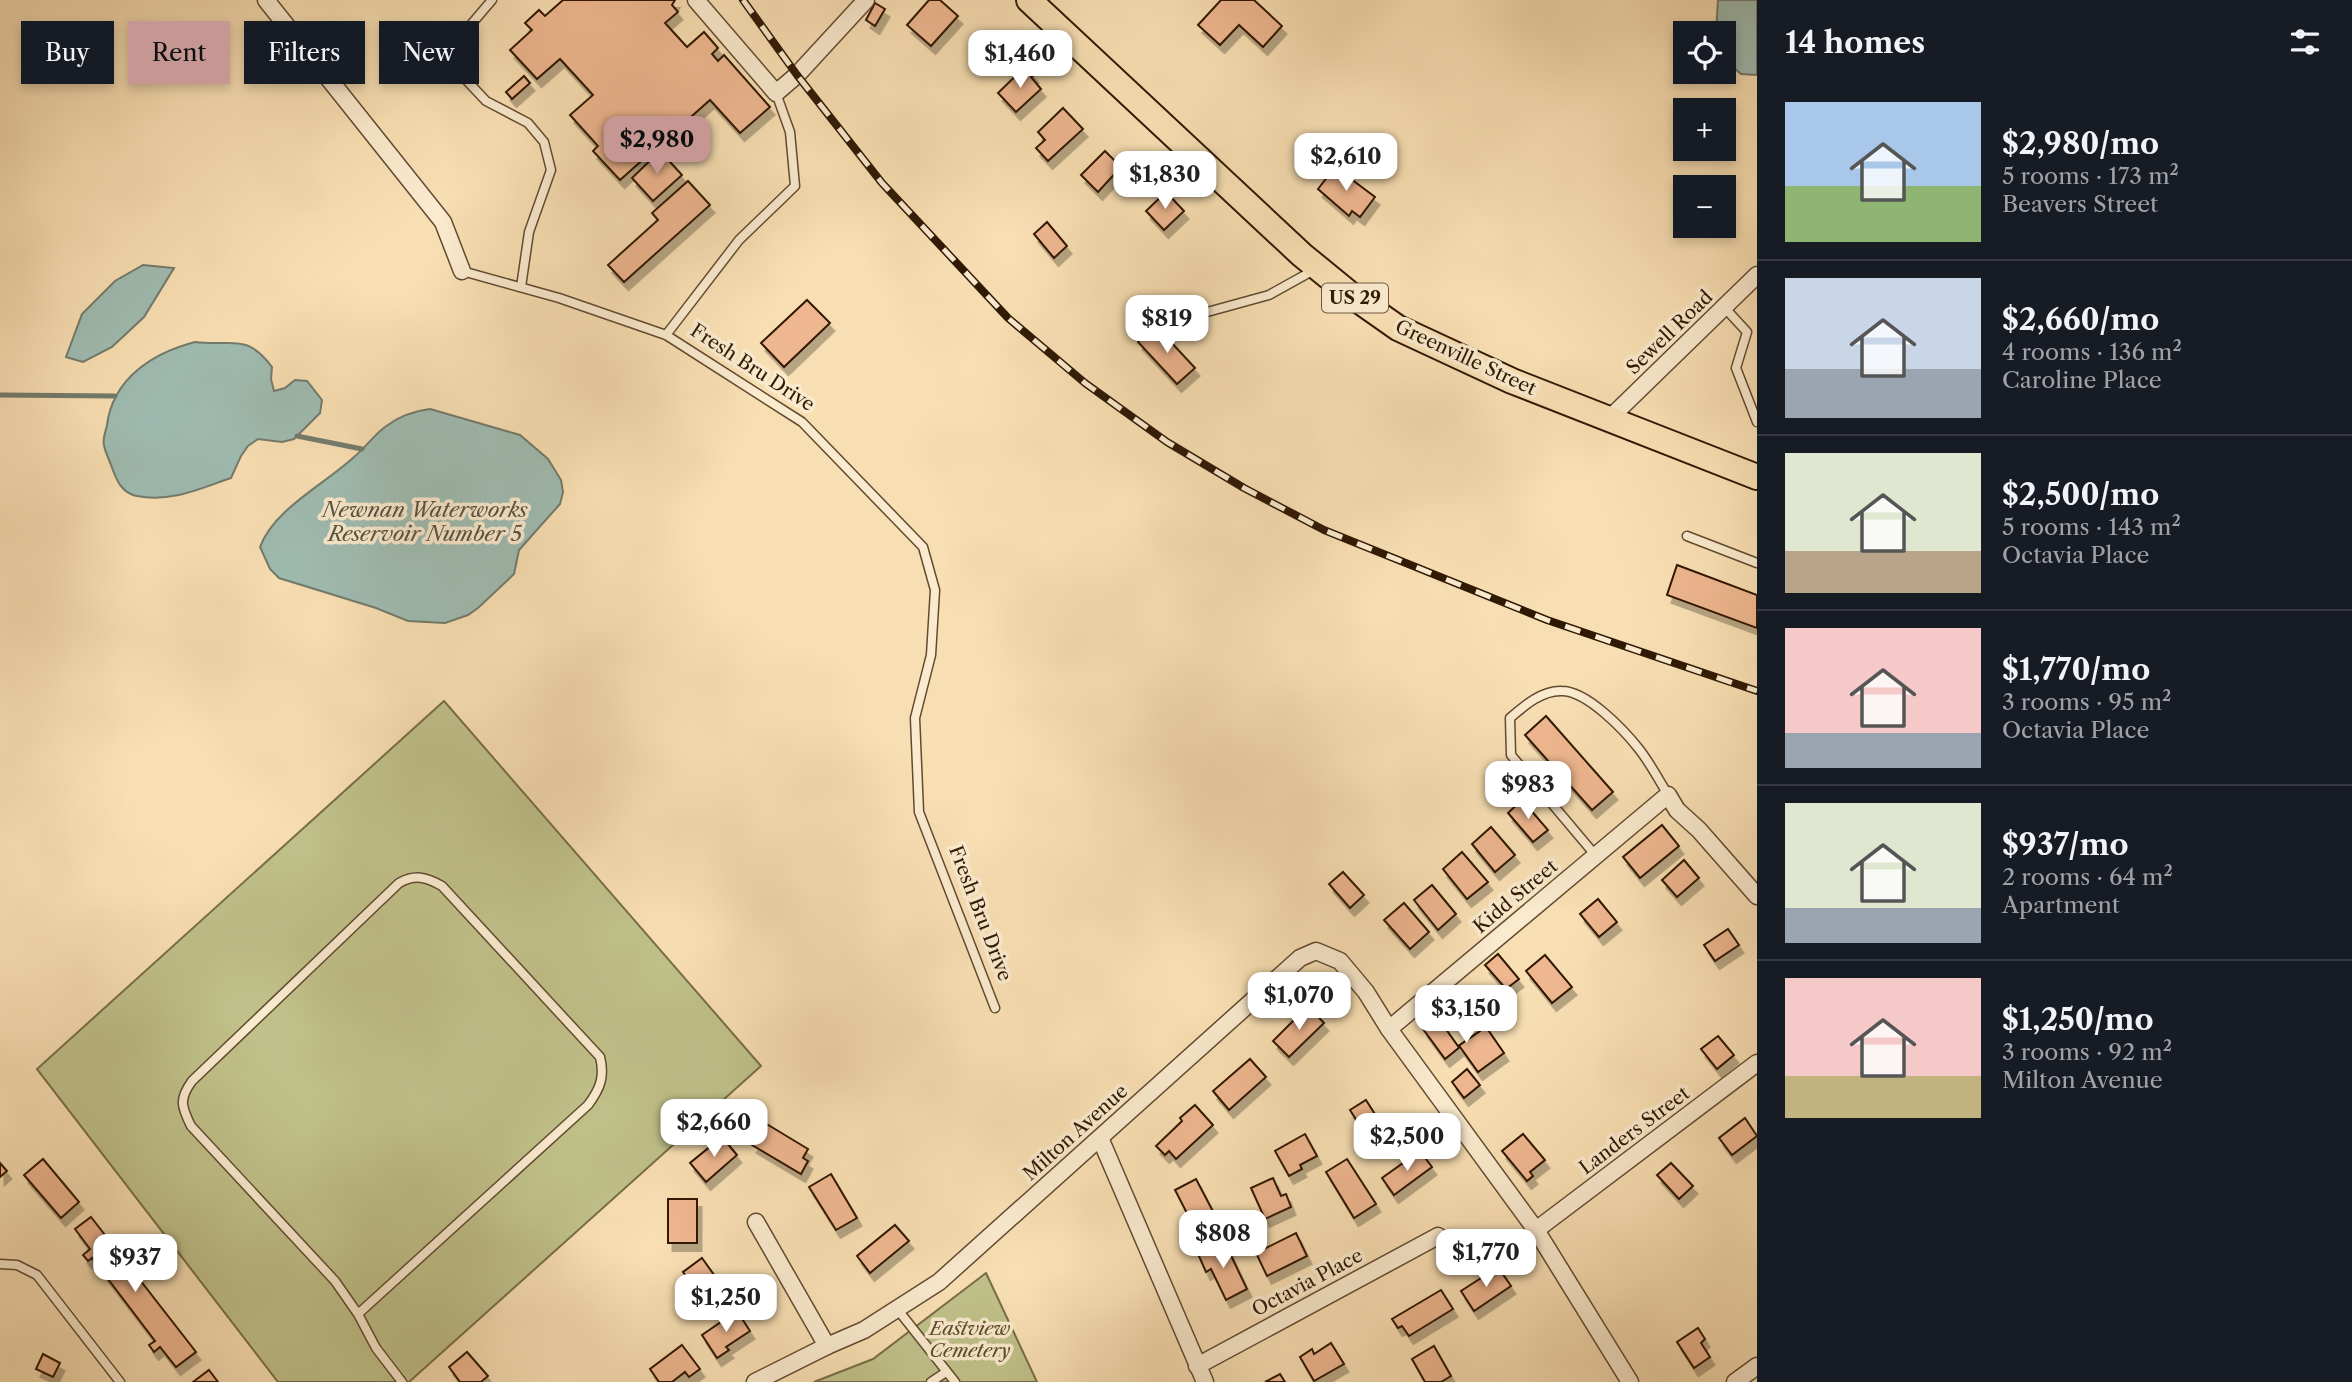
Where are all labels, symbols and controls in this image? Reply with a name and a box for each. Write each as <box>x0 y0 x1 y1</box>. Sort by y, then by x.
chip: Buy <box>21 21 114 84</box>
chip: Rent <box>128 21 230 84</box>
chip: Filters <box>244 21 365 84</box>
chip: New <box>379 21 479 84</box>
map controls <box>1673 21 1736 238</box>
button: locate <box>1673 21 1736 84</box>
icon: filters <box>2286 23 2324 61</box>
text: 14 homes <box>1785 24 1925 61</box>
pin: $1,460 <box>963 31 1077 90</box>
text: $1,460 <box>984 39 1056 67</box>
button: + <box>1673 98 1736 161</box>
pin: $2,980 <box>600 116 714 176</box>
text: $2,980 <box>620 125 694 153</box>
text: $2,980/mo <box>2002 125 2159 162</box>
icon: home <box>1841 130 1925 214</box>
pin: $2,610 <box>1289 134 1403 193</box>
text: $2,610 <box>1310 142 1382 170</box>
pin: $1,830 <box>1108 152 1222 211</box>
text: $1,830 <box>1129 160 1201 188</box>
text: 5 rooms · 173 m² <box>2002 162 2179 190</box>
button: − <box>1673 175 1736 238</box>
text: Beavers Street <box>2002 190 2158 218</box>
road number: US 29 <box>1322 284 1388 312</box>
street label: Sewell Road <box>1621 285 1718 379</box>
pin: $819 <box>1126 296 1208 355</box>
text: $2,660/mo <box>2002 301 2159 338</box>
text: $819 <box>1141 304 1193 332</box>
icon: home <box>1841 306 1925 390</box>
street label: Greenville Street <box>1392 315 1540 400</box>
street label: Fresh Bru Drive <box>686 319 819 416</box>
text: 4 rooms · 136 m² <box>2002 338 2182 366</box>
text: Caroline Place <box>2002 366 2162 394</box>
text: $2,500/mo <box>2002 476 2159 513</box>
icon: home <box>1841 481 1925 565</box>
water label: Newnan Waterworks Reservoir Number 5 <box>320 497 529 546</box>
text: 5 rooms · 143 m² <box>2002 513 2181 541</box>
text: Octavia Place <box>2002 541 2149 569</box>
text: $1,770/mo <box>2002 651 2150 688</box>
icon: home <box>1841 656 1925 740</box>
text: 3 rooms · 95 m² <box>2002 688 2171 716</box>
text: Octavia Place <box>2002 716 2149 744</box>
pin: $983 <box>1487 762 1569 821</box>
text: $983 <box>1501 770 1555 798</box>
text: $937/mo <box>2002 826 2128 863</box>
icon: home <box>1841 831 1925 915</box>
street label: Fresh Bru Drive <box>944 842 1017 984</box>
street label: Kidd Street <box>1469 854 1562 938</box>
text: 2 rooms · 64 m² <box>2002 863 2173 891</box>
text: Apartment <box>2002 891 2120 919</box>
pin: $1,070 <box>1242 972 1356 1032</box>
text: $1,070 <box>1264 981 1334 1009</box>
pin: $3,150 <box>1409 986 1523 1045</box>
text: $3,150 <box>1431 994 1501 1022</box>
text: $1,250/mo <box>2002 1001 2154 1038</box>
icon: home <box>1841 1006 1925 1090</box>
text: 3 rooms · 92 m² <box>2002 1038 2172 1066</box>
text: Milton Avenue <box>2002 1066 2163 1094</box>
street label: Milton Avenue <box>1018 1079 1132 1185</box>
street label: Landers Street <box>1575 1081 1694 1179</box>
pin: $2,660 <box>657 1100 771 1159</box>
text: $2,660 <box>677 1108 751 1136</box>
pin: $2,500 <box>1350 1114 1464 1173</box>
text: $2,500 <box>1370 1122 1444 1150</box>
pin: $808 <box>1182 1210 1264 1270</box>
text: $808 <box>1195 1219 1251 1247</box>
pin: $1,770 <box>1429 1230 1543 1289</box>
pin: $937 <box>94 1234 176 1294</box>
text: $1,770 <box>1452 1238 1520 1266</box>
text: $937 <box>109 1243 161 1271</box>
street label: Octavia Place <box>1248 1244 1366 1321</box>
pin: $1,250 <box>669 1274 783 1334</box>
text: $1,250 <box>691 1283 761 1311</box>
park label: Eastview Cemetery <box>928 1317 1011 1362</box>

